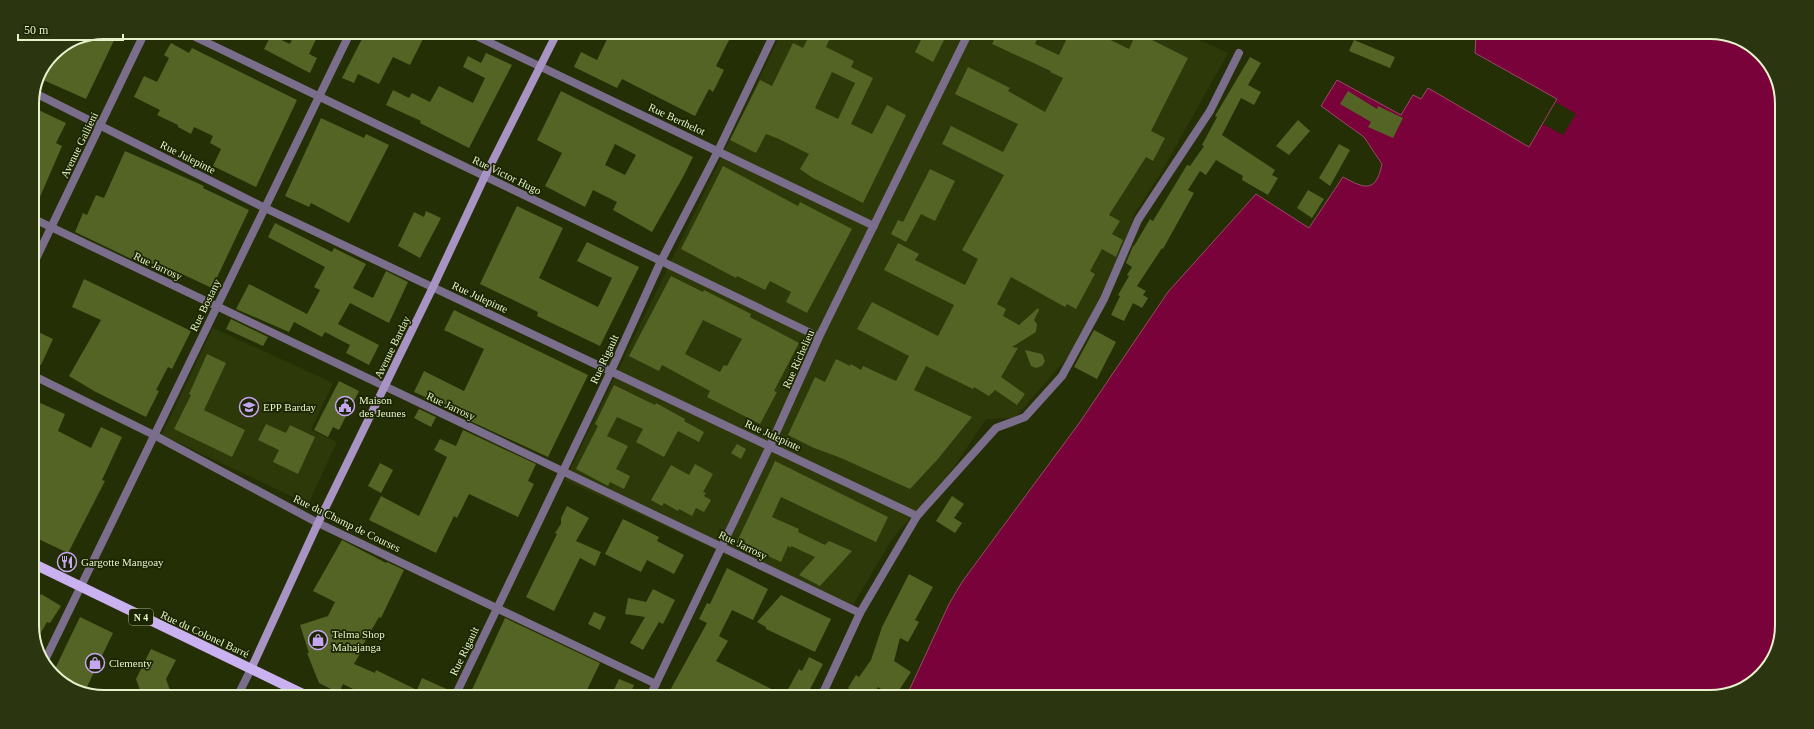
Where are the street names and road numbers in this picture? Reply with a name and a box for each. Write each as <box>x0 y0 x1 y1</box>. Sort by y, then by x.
street label: Rue Berthelot <box>647 101 707 137</box>
street label: Avenue Gallieni <box>58 110 100 180</box>
street label: Rue Julepinte <box>158 138 218 176</box>
street label: Rue Victor Hugo <box>471 153 544 197</box>
street label: Rue Jarrosy <box>132 250 185 283</box>
street label: Rue Bostany <box>187 277 223 333</box>
street label: Rue Julepinte <box>450 279 510 315</box>
street label: Avenue Barday <box>372 313 412 380</box>
street label: Rue Richelieu <box>780 328 816 390</box>
street label: Rue Rigault <box>587 333 621 385</box>
street label: Rue Jarrosy <box>425 390 478 423</box>
street label: Rue Julepinte <box>743 417 803 453</box>
street label: Rue du Champ de Courses <box>292 492 402 554</box>
street label: Rue Jarrosy <box>717 528 770 562</box>
street label: Rue du Colonel Barré <box>159 608 251 660</box>
road number: N 4 <box>129 609 153 625</box>
street label: Rue Rigault <box>447 625 481 677</box>

